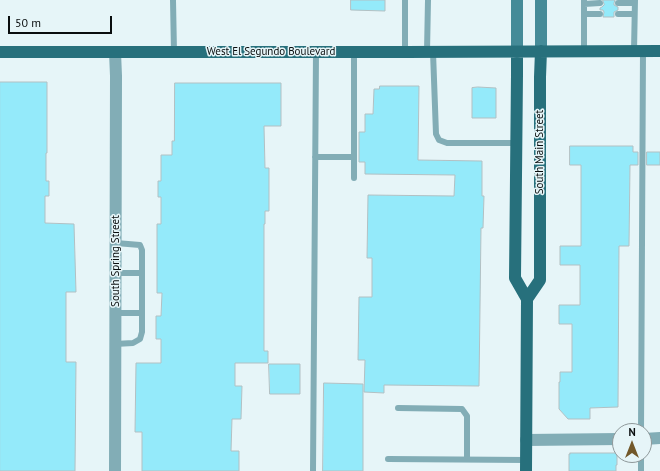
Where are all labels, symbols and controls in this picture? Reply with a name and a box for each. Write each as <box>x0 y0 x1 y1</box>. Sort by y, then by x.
scale bar <box>10 8 114 34</box>
text: 50 m <box>15 15 41 30</box>
street label: West El Segundo Boulevard <box>207 45 335 59</box>
street label: South Main Street <box>533 110 547 194</box>
street label: South Spring Street <box>109 215 123 307</box>
north arrow <box>612 423 652 463</box>
text: N <box>628 425 636 439</box>

